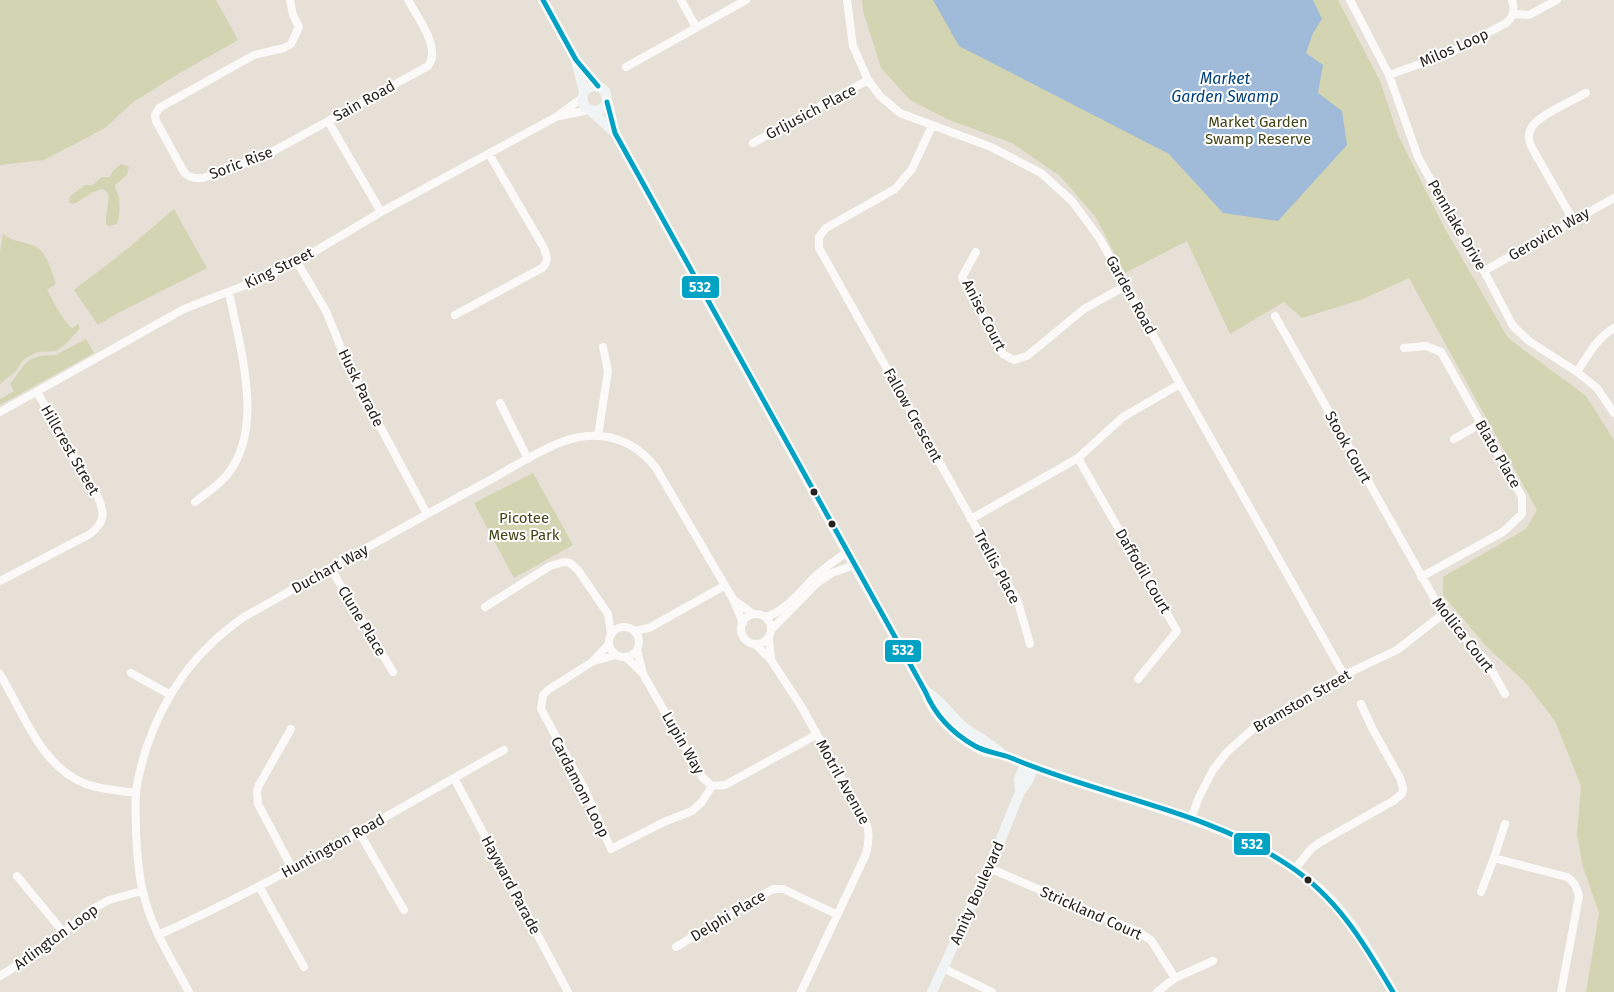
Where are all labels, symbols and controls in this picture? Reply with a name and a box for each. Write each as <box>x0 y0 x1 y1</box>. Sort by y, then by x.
street label: Milos Loop <box>1417 25 1491 71</box>
water label: Market Garden Swamp <box>1171 69 1279 106</box>
street label: Sain Road <box>330 77 398 125</box>
street label: Grljusich Place <box>763 81 859 143</box>
park label: Market Garden Swamp Reserve <box>1205 113 1311 148</box>
street label: Soric Rise <box>207 143 275 183</box>
street label: Pennlake Drive <box>1424 177 1490 273</box>
street label: Gerovich Way <box>1505 203 1593 264</box>
street label: King Street <box>242 243 317 292</box>
street label: Garden Road <box>1102 252 1160 338</box>
line badge: 532 <box>681 275 720 299</box>
street label: Anise Court <box>958 276 1010 354</box>
text: 532 <box>689 279 711 296</box>
street label: Husk Parade <box>334 346 388 430</box>
street label: Fallow Crescent <box>880 365 947 466</box>
street label: Hillcrest Street <box>37 402 103 499</box>
street label: Stook Court <box>1321 408 1375 487</box>
street label: Blato Place <box>1471 417 1525 491</box>
unlabelled marker <box>809 487 819 497</box>
park label: Picotee Mews Park <box>488 509 560 544</box>
unlabelled marker <box>827 519 837 529</box>
street label: Daffodil Court <box>1112 525 1175 617</box>
street label: Trellis Place <box>970 527 1024 607</box>
street label: Duchart Way <box>288 540 372 597</box>
street label: Clune Place <box>334 583 390 659</box>
street label: Mollica Court <box>1428 594 1498 676</box>
line badge: 532 <box>884 639 922 663</box>
text: 532 <box>892 642 914 659</box>
street label: Bramston Street <box>1250 665 1355 736</box>
street label: Lupin Way <box>658 709 708 778</box>
street label: Cardamom Loop <box>547 734 613 840</box>
street label: Motril Avenue <box>812 737 874 827</box>
street label: Huntington Road <box>278 810 388 882</box>
line badge: 532 <box>1233 832 1271 856</box>
street label: Hayward Parade <box>477 833 545 937</box>
text: 532 <box>1241 836 1263 853</box>
street label: Amity Boulevard <box>946 839 1008 947</box>
unlabelled marker <box>1303 875 1313 885</box>
street label: Strickland Court <box>1037 883 1145 944</box>
street label: Delphi Place <box>687 887 769 945</box>
street label: Arlington Loop <box>10 900 102 974</box>

